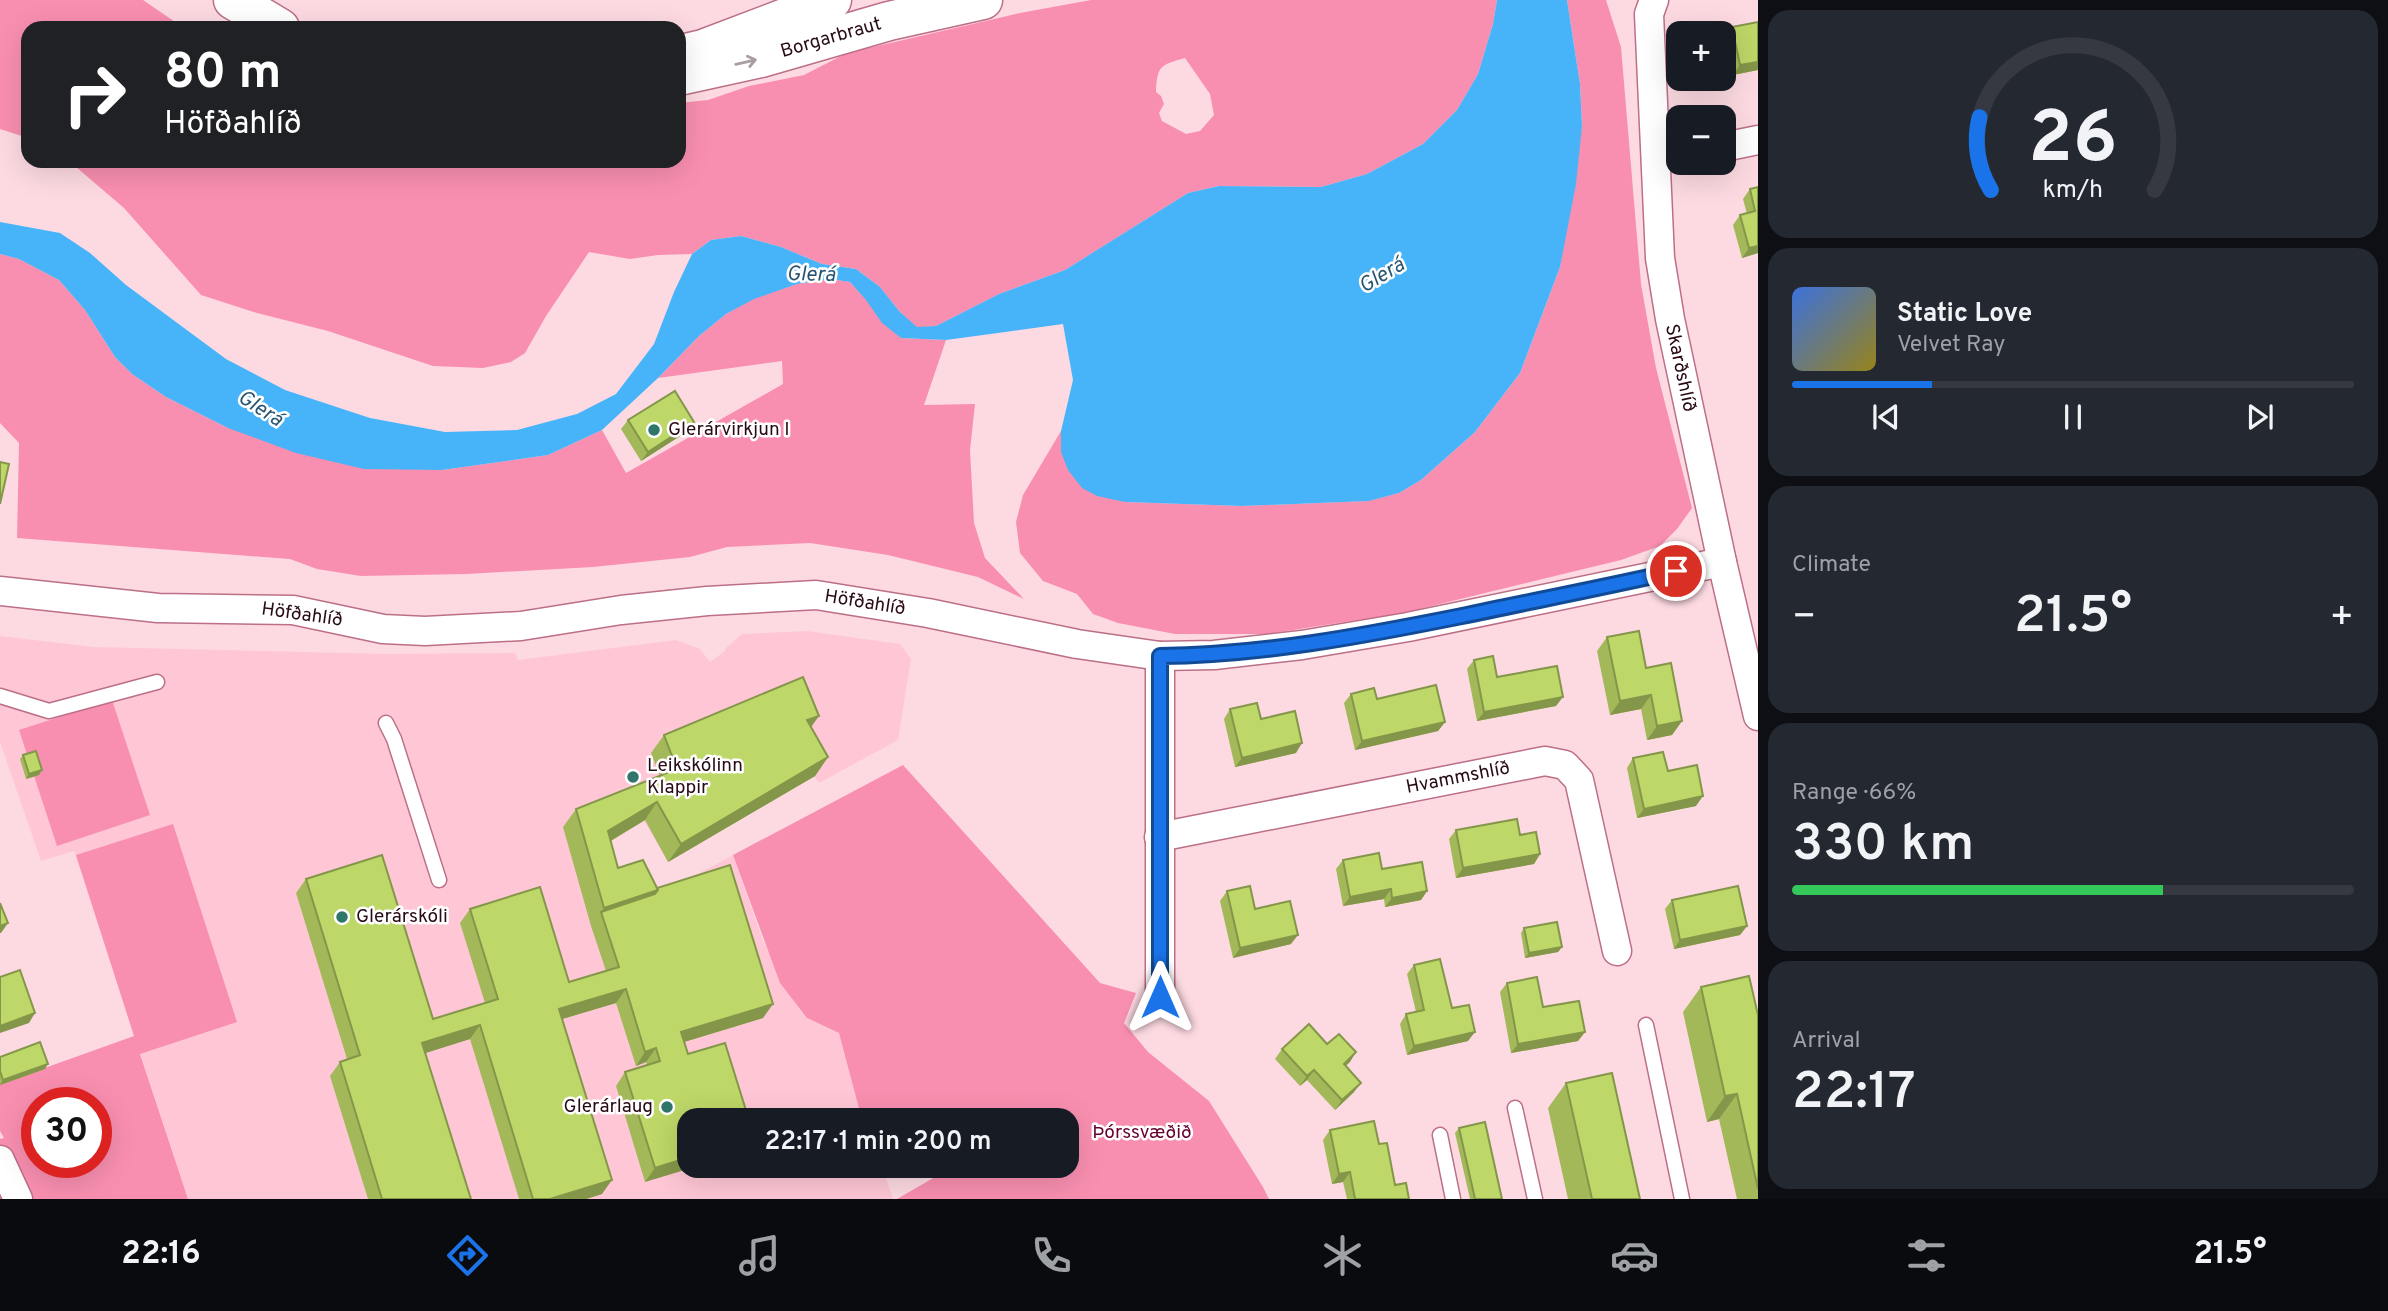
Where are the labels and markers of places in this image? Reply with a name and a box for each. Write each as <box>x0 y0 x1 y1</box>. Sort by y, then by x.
place label: Glerárvirkjun I <box>668 418 790 442</box>
marker: Glerárvirkjun I <box>646 422 662 438</box>
pin <box>1646 541 1706 601</box>
place label: Leikskólinn Klappir <box>647 754 743 800</box>
marker: Leikskólinn Klappir <box>625 769 641 785</box>
place label: Glerárskóli <box>356 905 448 929</box>
marker: Glerárskóli <box>334 909 350 925</box>
place label: Glerárlaug <box>564 1095 653 1119</box>
marker: Glerárlaug <box>659 1099 675 1115</box>

